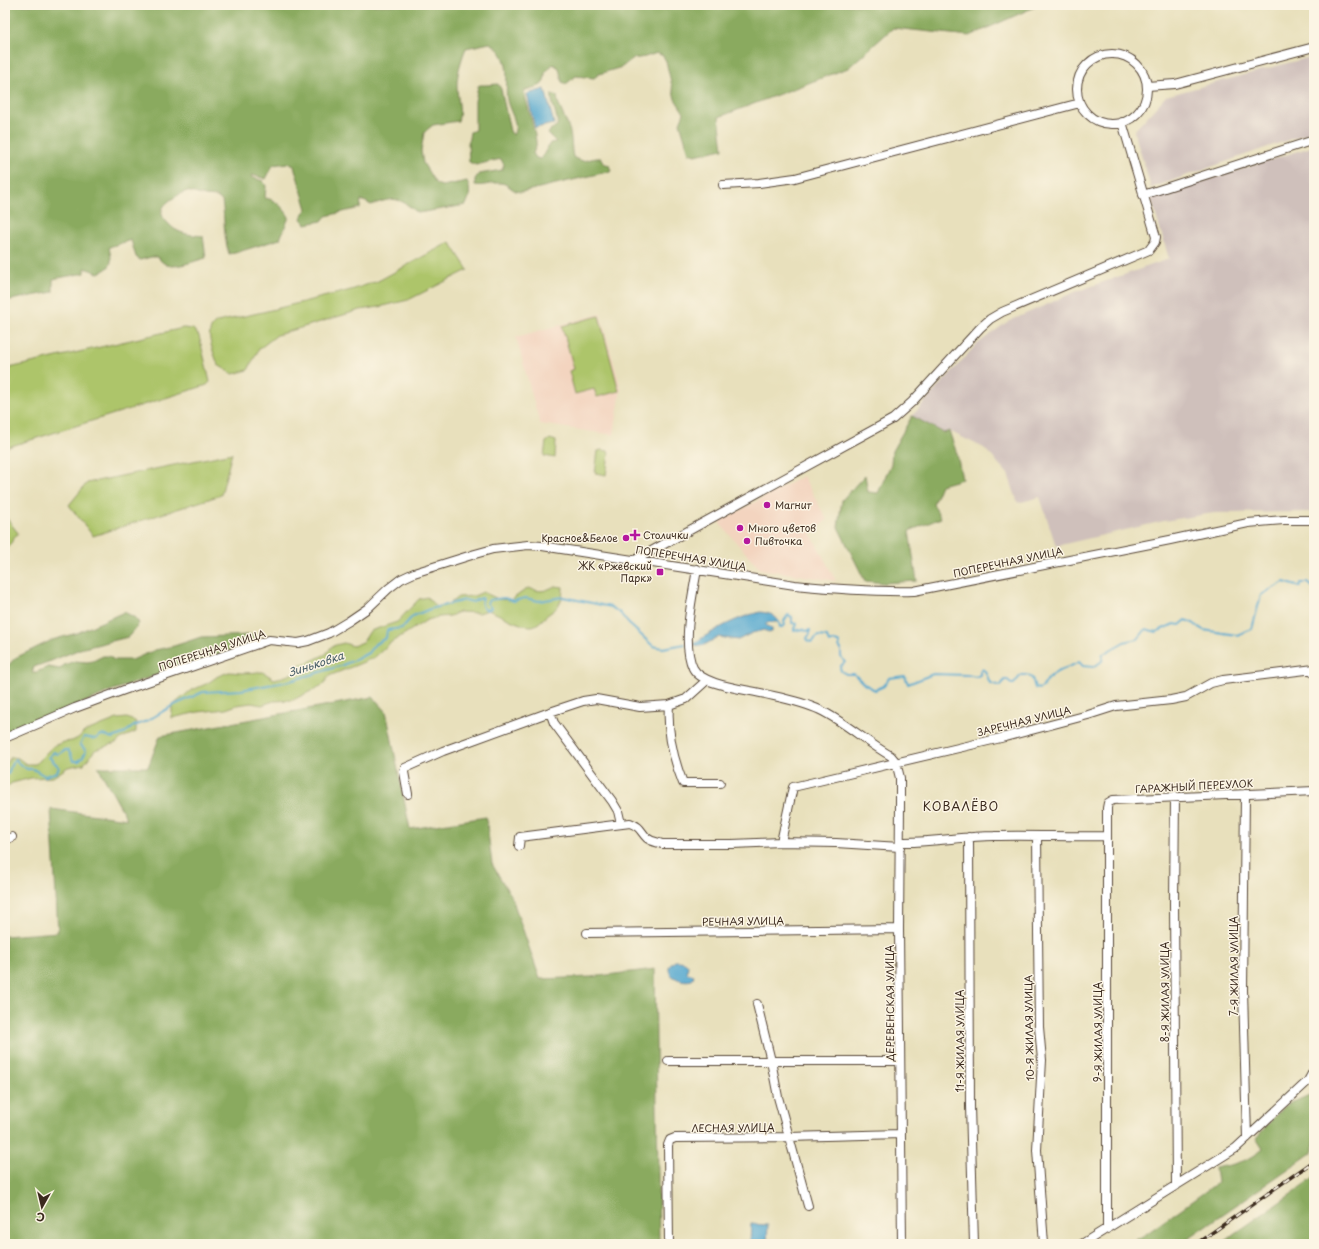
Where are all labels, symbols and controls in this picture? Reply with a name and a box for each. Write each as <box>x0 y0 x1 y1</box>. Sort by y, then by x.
place label: Магнит <box>775 497 813 512</box>
marker: Магнит <box>762 500 772 510</box>
place label: Много цветов <box>748 520 816 535</box>
marker: Много цветов <box>735 523 745 533</box>
place label: Столички <box>643 527 689 542</box>
place label: Красное&Белое <box>541 530 618 545</box>
marker: Столички <box>630 530 640 540</box>
marker: Красное&Белое <box>621 533 631 543</box>
place label: Пивточка <box>755 533 803 548</box>
marker: Пивточка <box>742 536 752 546</box>
street label: ПОПЕРЕЧНАЯ УЛИЦА <box>635 541 748 574</box>
street label: ПОПЕРЕЧНАЯ УЛИЦА <box>952 543 1064 580</box>
place label: ЖК «Ржевский Парк» <box>577 558 652 585</box>
marker: ЖК «Ржевский Парк» <box>655 567 665 577</box>
street label: ПОПЕРЕЧНАЯ УЛИЦА <box>156 625 268 674</box>
water label: Зиньковка <box>286 646 347 680</box>
street label: ЗАРЕЧНАЯ УЛИЦА <box>976 702 1072 739</box>
street label: ГАРАЖНЫЙ ПЕРЕУЛОК <box>1134 775 1254 796</box>
district label: КОВАЛЁВО <box>923 797 999 815</box>
street label: РЕЧНАЯ УЛИЦА <box>702 912 785 929</box>
street label: 7-Я ЖИЛАЯ УЛИЦА <box>1226 916 1241 1016</box>
street label: 8-Я ЖИЛАЯ УЛИЦА <box>1157 941 1172 1042</box>
street label: ДЕРЕВЕНСКАЯ УЛИЦА <box>882 944 897 1062</box>
street label: 10-Я ЖИЛАЯ УЛИЦА <box>1020 974 1037 1081</box>
street label: 9-Я ЖИЛАЯ УЛИЦА <box>1090 982 1105 1082</box>
street label: 11-Я ЖИЛАЯ УЛИЦА <box>952 989 967 1092</box>
street label: ЛЕСНАЯ УЛИЦА <box>691 1120 775 1135</box>
north arrow <box>22 1187 62 1227</box>
text: С <box>35 1208 46 1226</box>

